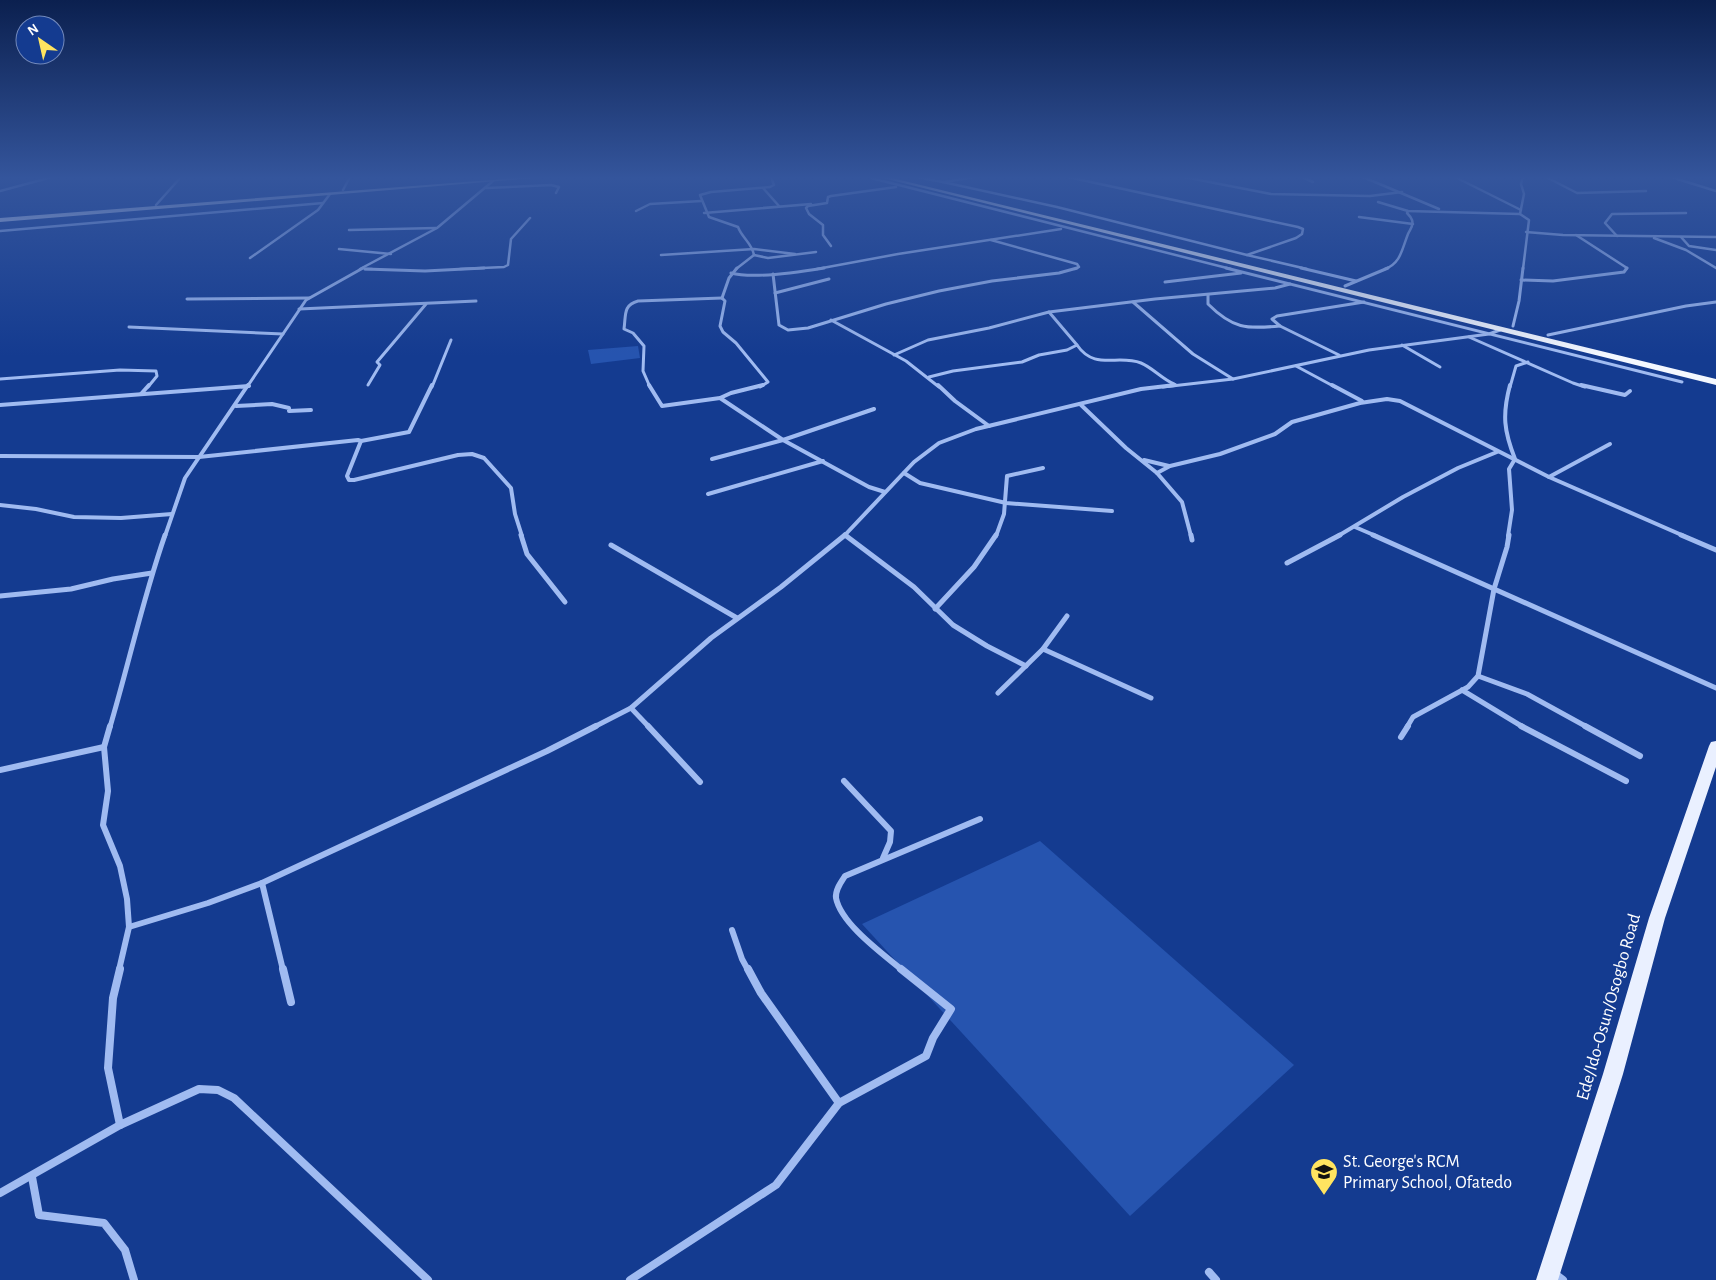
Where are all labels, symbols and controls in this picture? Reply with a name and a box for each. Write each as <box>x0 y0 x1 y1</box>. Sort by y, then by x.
north arrow <box>15 15 65 65</box>
text: N <box>25 22 41 39</box>
street label: Ede/Ido-Osun/Osogbo Road <box>1574 912 1644 1102</box>
place label: St. George's RCM Primary School, Ofatedo <box>1343 1153 1512 1192</box>
school or university icon: St. George's RCM Primary School, Ofatedo <box>1309 1157 1339 1196</box>

